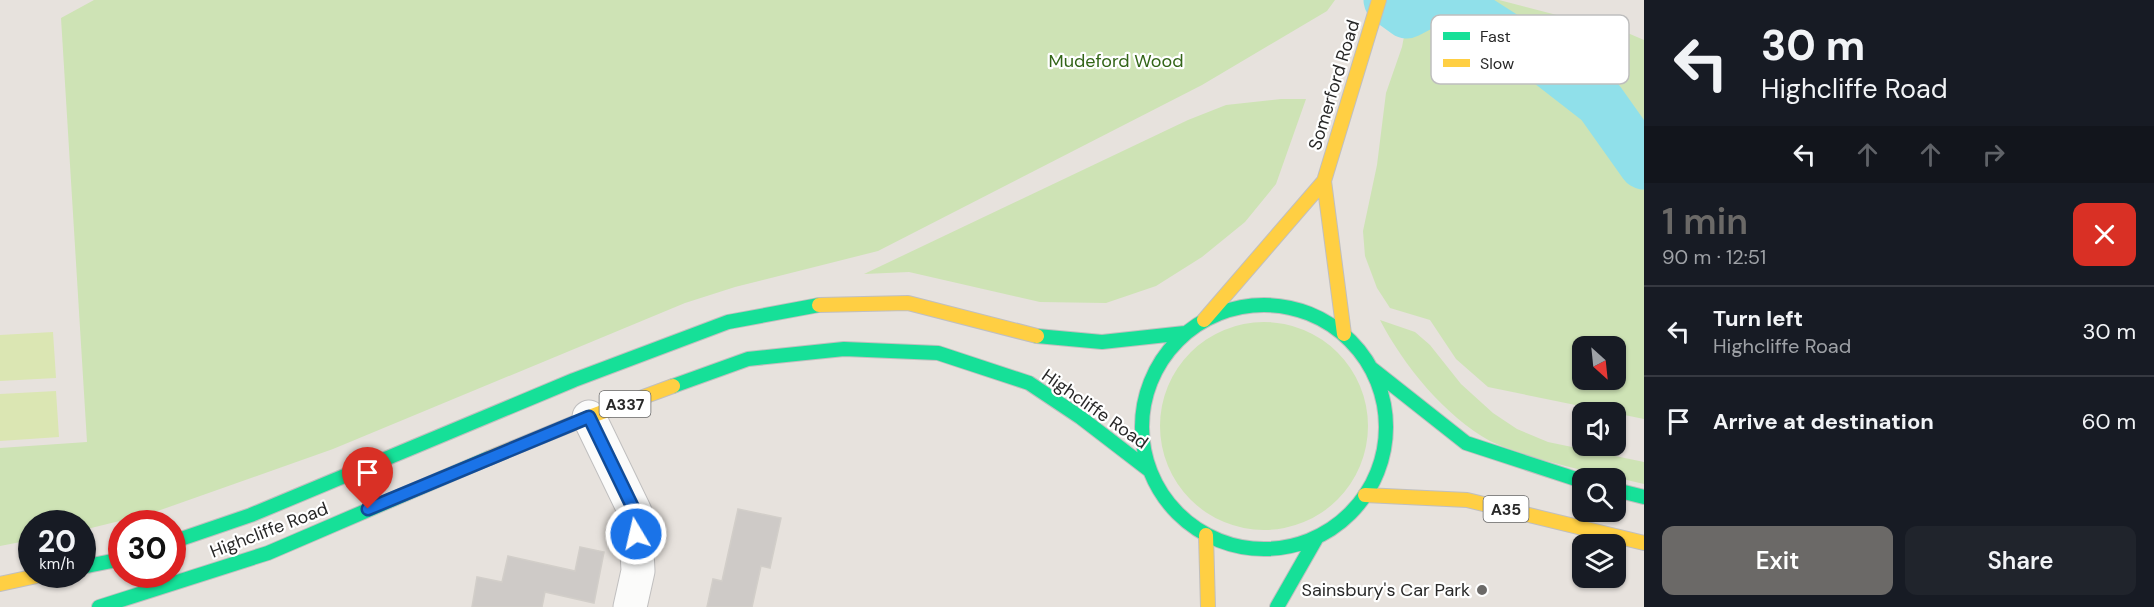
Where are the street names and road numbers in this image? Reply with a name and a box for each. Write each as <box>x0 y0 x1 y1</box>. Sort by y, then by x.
street label: Somerford Road <box>1303 17 1365 153</box>
street label: Highcliffe Road <box>1037 363 1153 455</box>
road number: A337 <box>600 391 650 417</box>
road number: A35 <box>1484 496 1528 522</box>
street label: Highcliffe Road <box>207 497 331 563</box>

